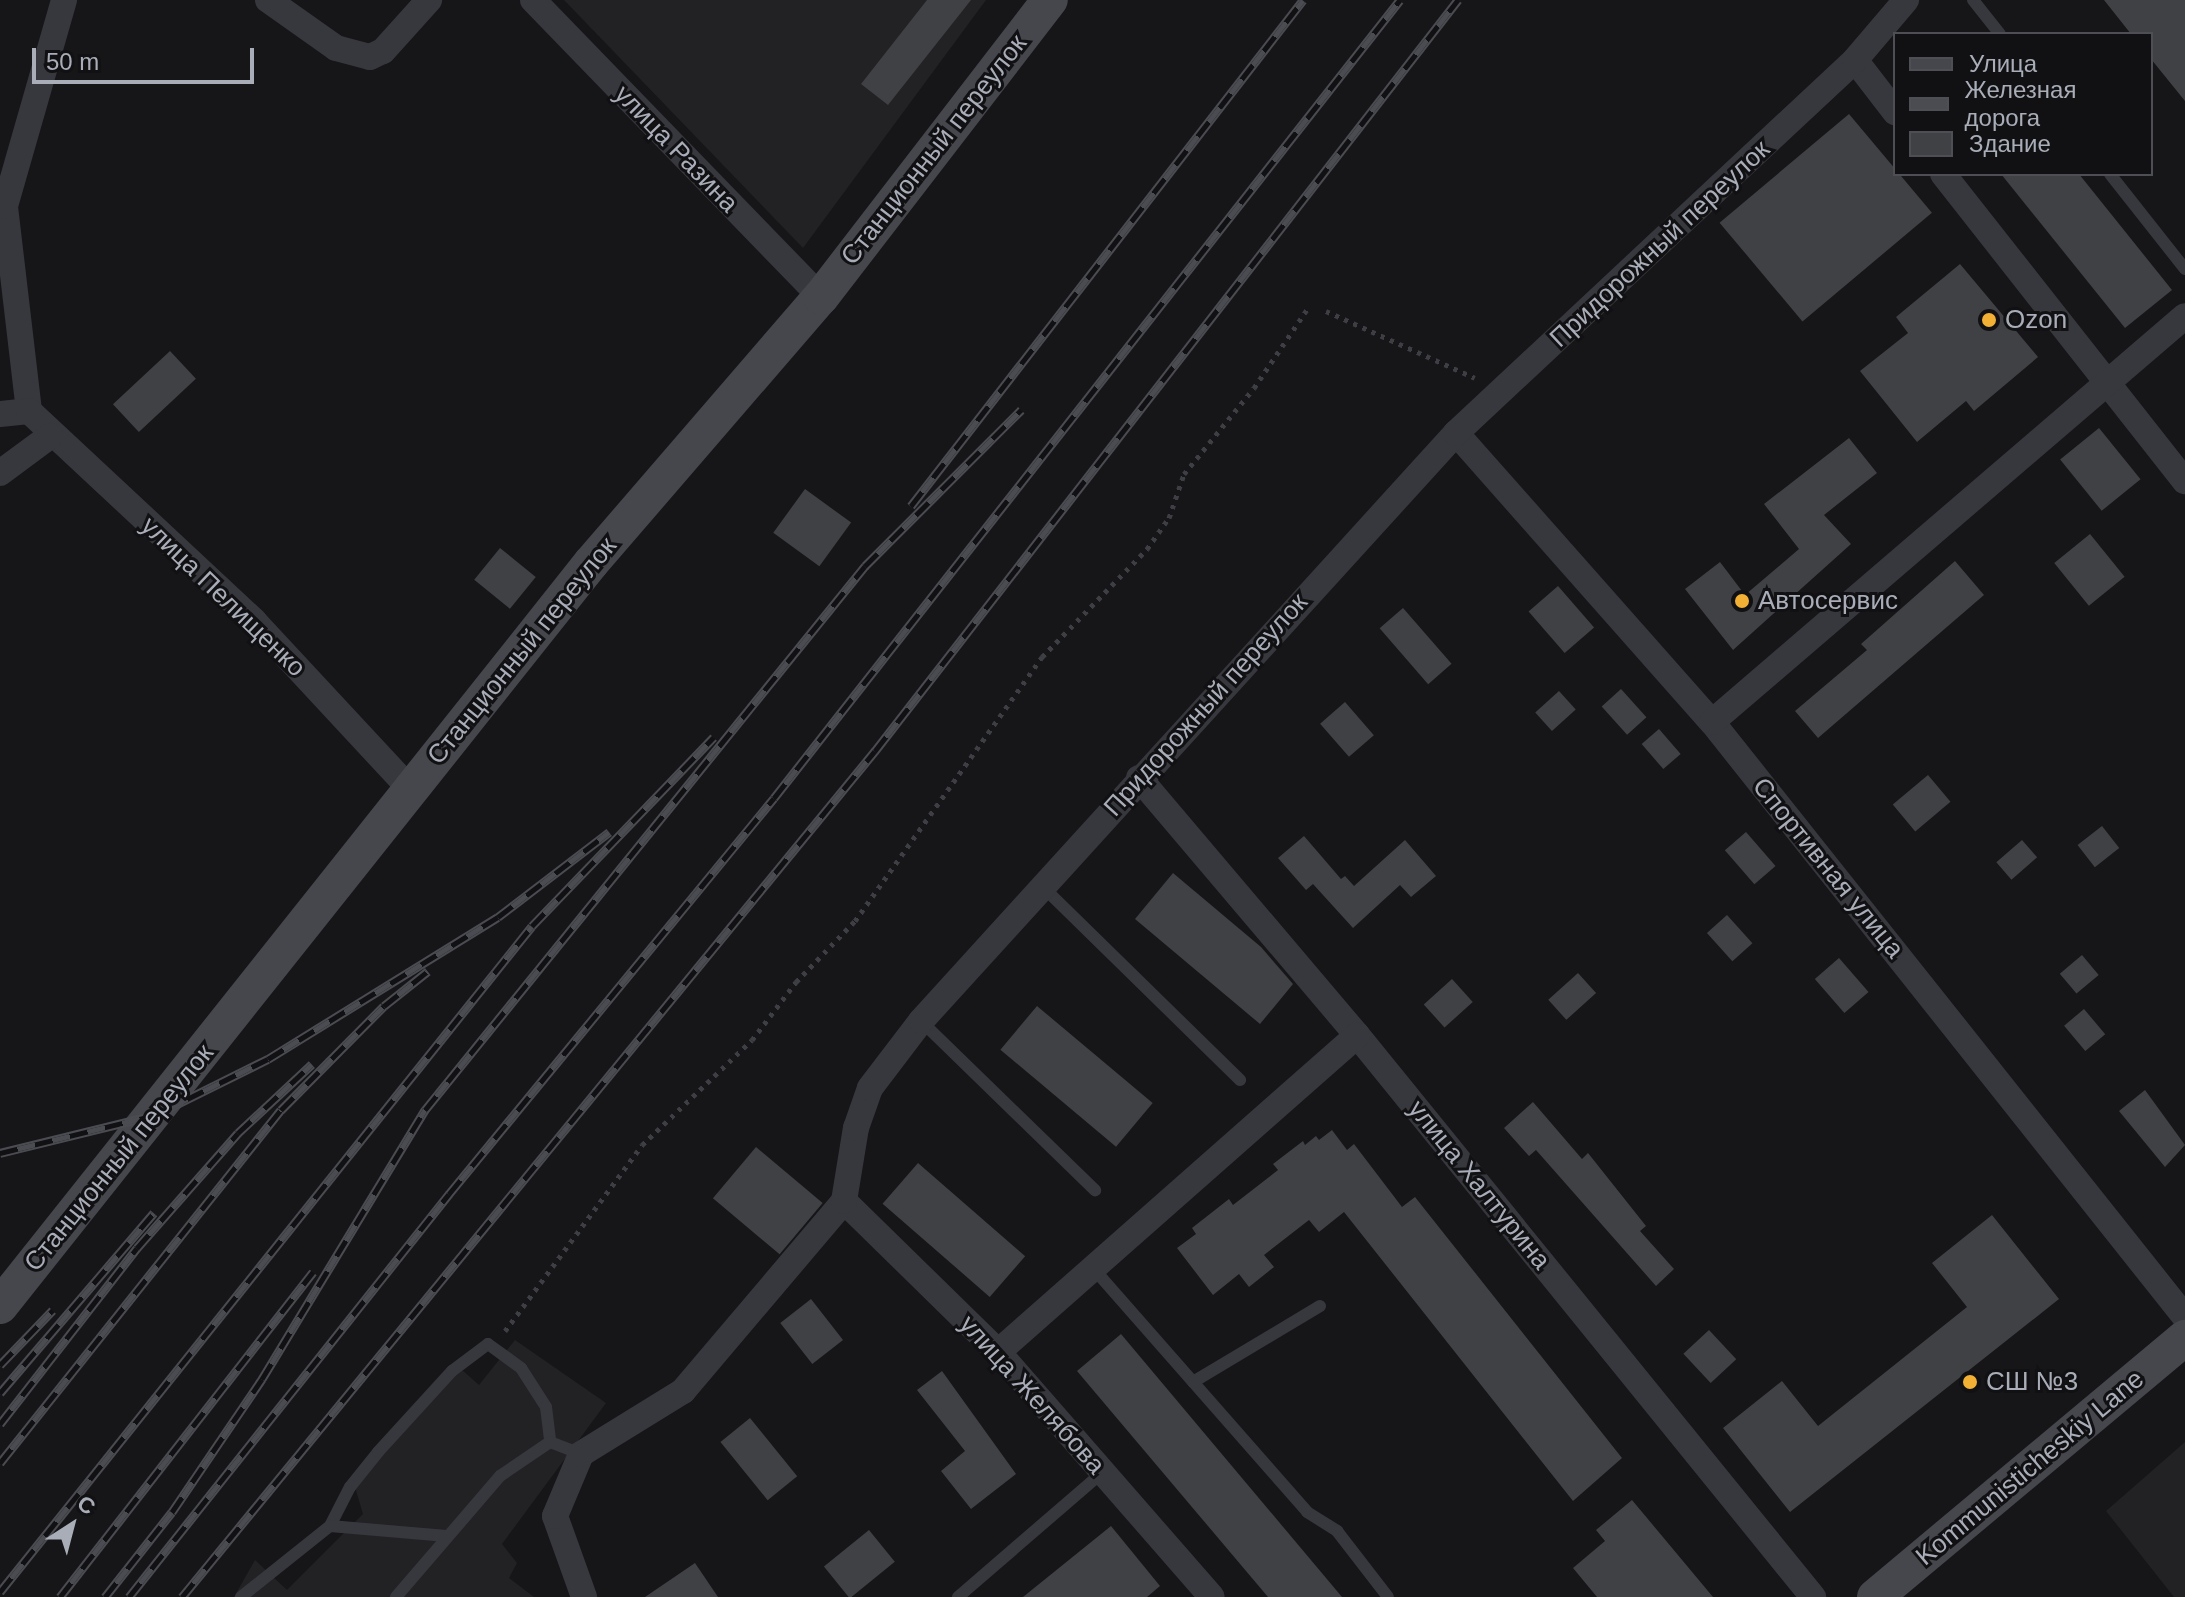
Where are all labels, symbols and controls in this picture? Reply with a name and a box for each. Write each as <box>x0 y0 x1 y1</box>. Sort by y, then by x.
street label: Станционный переулок <box>835 29 1033 271</box>
scale bar <box>36 32 258 82</box>
legend <box>1893 32 2153 176</box>
text: 50 m <box>46 48 99 75</box>
text: Улица <box>1969 50 2037 77</box>
text: Железная дорога <box>1965 76 2076 131</box>
street label: улица Разина <box>608 79 744 219</box>
text: Здание <box>1969 130 2051 157</box>
street label: Придорожный переулок <box>1544 134 1776 354</box>
place label: Ozon <box>2005 304 2067 336</box>
marker: Ozon <box>1980 311 1998 329</box>
street label: улица Пелищенко <box>134 511 312 683</box>
street label: Станционный переулок <box>421 531 623 771</box>
place label: Автосервис <box>1758 585 1898 617</box>
street label: Придорожный переулок <box>1098 587 1314 823</box>
marker: Автосервис <box>1733 592 1751 610</box>
street label: Спортивная улица <box>1746 772 1910 964</box>
street label: Станционный переулок <box>18 1038 220 1278</box>
street label: улица Халтурина <box>1401 1094 1557 1276</box>
street label: улица Желябова <box>953 1309 1111 1481</box>
street label: Kommunisticheskiy Lane <box>1910 1364 2150 1572</box>
place label: СШ №3 <box>1986 1366 2078 1398</box>
marker: СШ №3 <box>1961 1373 1979 1391</box>
north arrow <box>32 1485 112 1565</box>
text: С <box>73 1490 100 1520</box>

